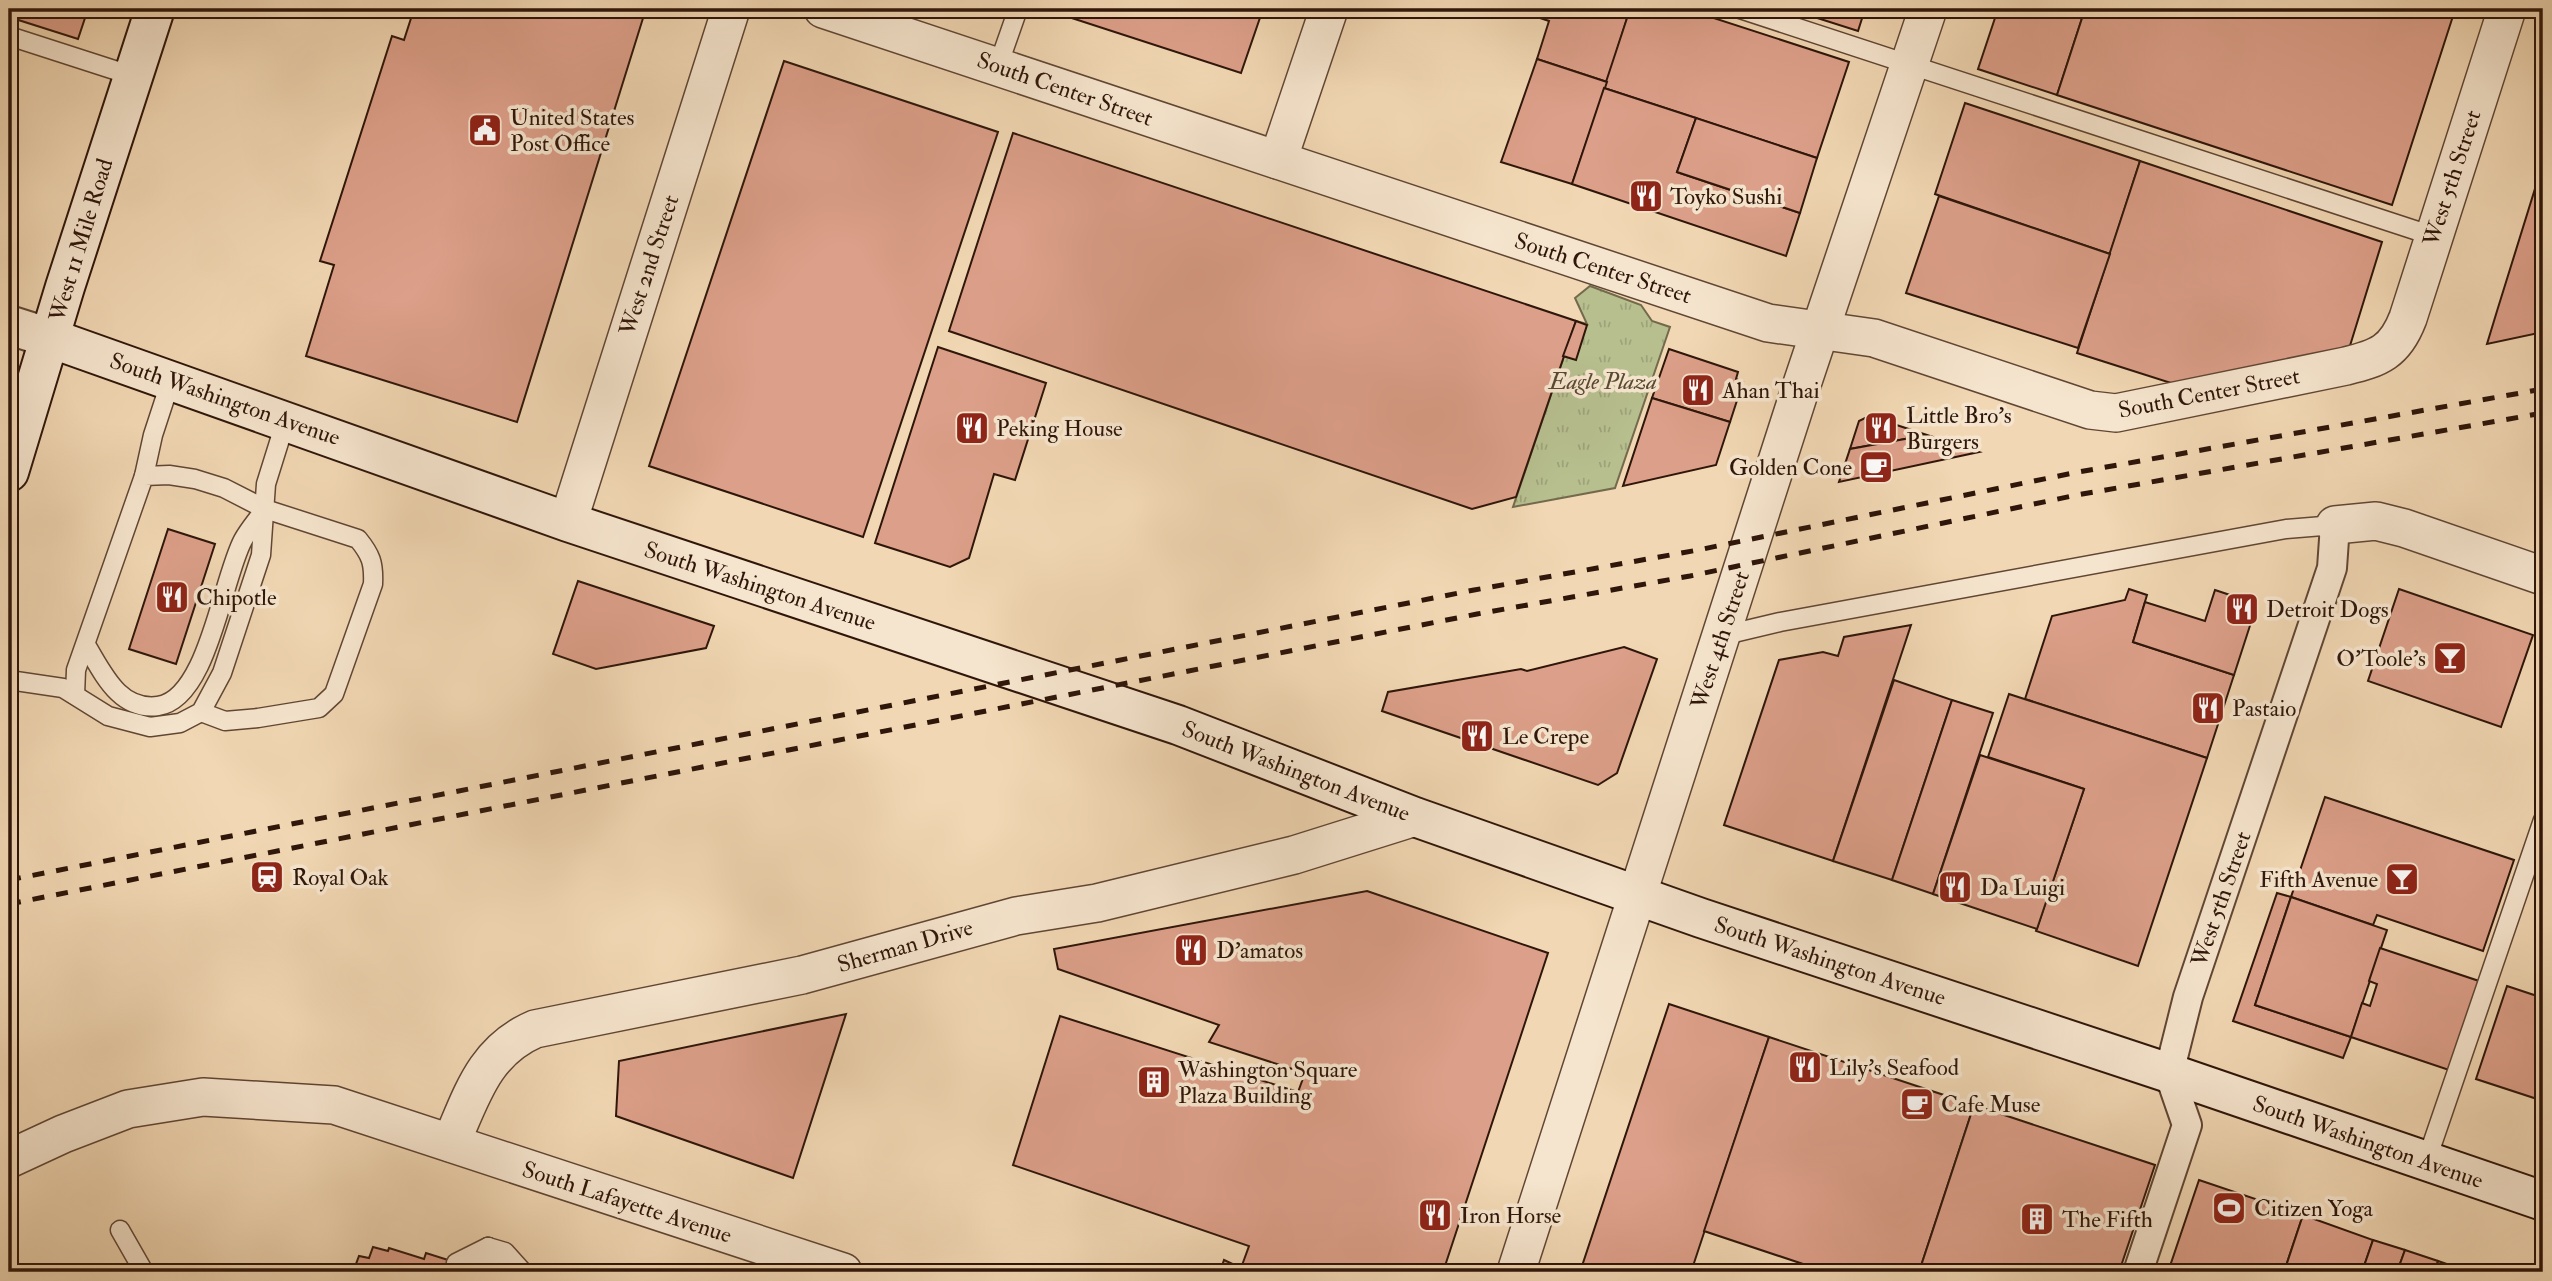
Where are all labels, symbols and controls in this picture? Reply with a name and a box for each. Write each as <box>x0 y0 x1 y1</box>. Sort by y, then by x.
street label: South Center Street <box>973 45 1157 133</box>
place label: United States Post Office <box>510 103 635 158</box>
street label: West 5th Street <box>2416 106 2488 251</box>
public building icon: United States Post Office <box>466 111 504 149</box>
street label: West 11 Mile Road <box>42 155 120 326</box>
restaurant icon: Toyko Sushi <box>1627 177 1665 215</box>
place label: Toyko Sushi <box>1670 182 1782 211</box>
street label: West 2nd Street <box>612 191 685 340</box>
street label: South Center Street <box>1511 226 1695 310</box>
street label: South Washington Avenue <box>106 346 344 452</box>
street label: South Center Street <box>2116 361 2302 425</box>
park label: Eagle Plaza <box>1547 367 1657 396</box>
restaurant icon: Ahan Thai <box>1679 371 1717 409</box>
place label: Ahan Thai <box>1721 376 1820 405</box>
place label: Little Bro's Burgers <box>1906 401 2012 456</box>
restaurant icon: Peking House <box>953 409 991 447</box>
restaurant icon: Little Bro's Burgers <box>1862 409 1900 447</box>
place label: Peking House <box>996 414 1123 443</box>
cafe icon: Golden Cone <box>1857 448 1895 486</box>
place label: Golden Cone <box>1729 453 1852 482</box>
street label: South Washington Avenue <box>641 535 880 637</box>
street label: West 4th Street <box>1684 567 1756 714</box>
restaurant icon: Chipotle <box>153 578 191 616</box>
place label: Chipotle <box>196 583 277 613</box>
restaurant icon: Detroit Dogs <box>2223 590 2261 628</box>
place label: Detroit Dogs <box>2266 595 2389 624</box>
bar icon: O'Toole's <box>2431 639 2469 677</box>
place label: O'Toole's <box>2336 644 2426 673</box>
restaurant icon: Pastaio <box>2189 689 2227 727</box>
place label: Pastaio <box>2232 694 2296 723</box>
street label: South Washington Avenue <box>1178 714 1414 828</box>
restaurant icon: Le Crepe <box>1458 717 1496 755</box>
place label: Le Crepe <box>1502 722 1589 752</box>
street label: West 5th Street <box>2184 828 2258 971</box>
station icon: Royal Oak <box>248 858 286 896</box>
bar icon: Fifth Avenue <box>2383 860 2421 898</box>
place label: Royal Oak <box>292 863 389 892</box>
place label: Fifth Avenue <box>2259 865 2378 894</box>
restaurant icon: Da Luigi <box>1936 868 1974 906</box>
place label: Da Luigi <box>1980 873 2065 902</box>
street label: South Washington Avenue <box>1711 910 1950 1012</box>
street label: Sherman Drive <box>834 913 977 979</box>
restaurant icon: D'amatos <box>1172 931 1210 969</box>
place label: D'amatos <box>1216 936 1303 965</box>
restaurant icon: Lily's Seafood <box>1786 1048 1824 1086</box>
place label: Lily's Seafood <box>1829 1053 1959 1082</box>
place label: Washington Square Plaza Building <box>1177 1055 1358 1110</box>
building icon: Washington Square Plaza Building <box>1135 1063 1173 1101</box>
cafe icon: Cafe Muse <box>1898 1085 1936 1123</box>
street label: South Washington Avenue <box>2249 1089 2487 1195</box>
place label: Cafe Muse <box>1941 1090 2041 1119</box>
street label: South Lafayette Avenue <box>519 1154 736 1250</box>
sports icon: Citizen Yoga <box>2210 1189 2248 1227</box>
place label: Citizen Yoga <box>2254 1194 2374 1223</box>
restaurant icon: Iron Horse <box>1416 1196 1454 1234</box>
building icon: The Fifth <box>2018 1200 2056 1238</box>
place label: Iron Horse <box>1460 1201 1562 1230</box>
place label: The Fifth <box>2062 1205 2153 1234</box>

